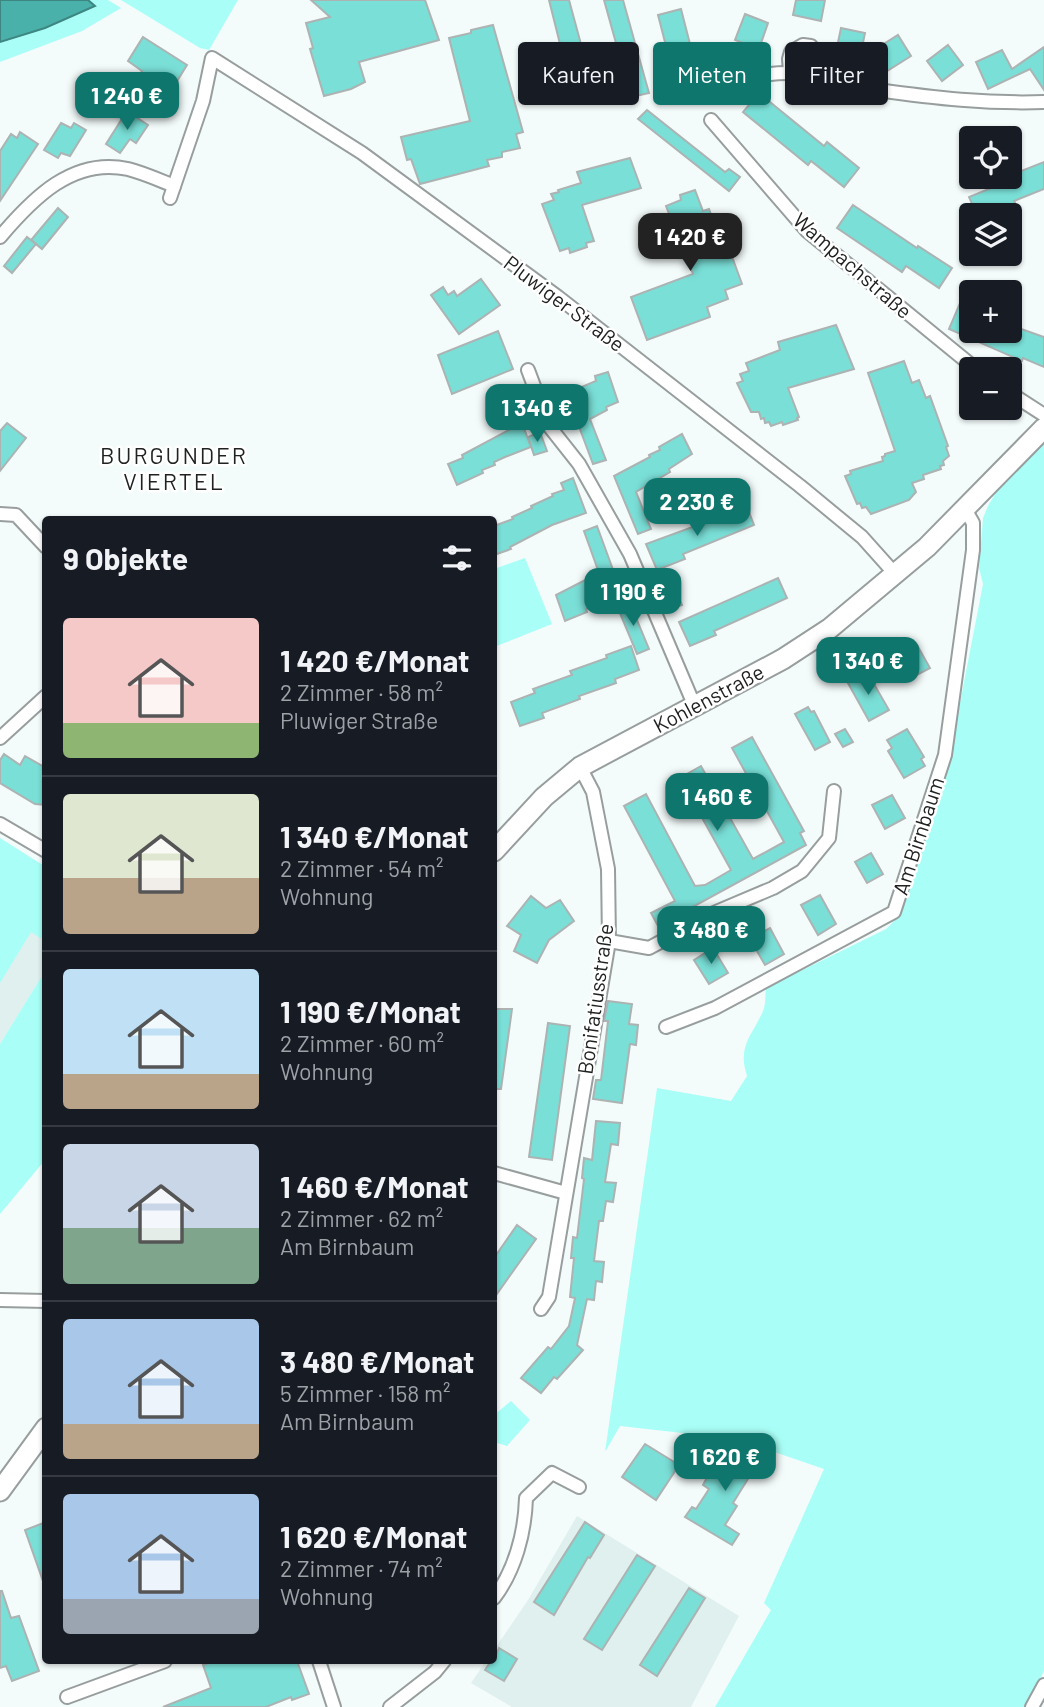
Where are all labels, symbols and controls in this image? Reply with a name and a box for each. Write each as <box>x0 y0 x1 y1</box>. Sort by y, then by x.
chip: Kaufen <box>518 42 639 105</box>
chip: Mieten <box>653 42 771 105</box>
chip: Filter <box>785 42 888 105</box>
pin: 1 240 € <box>62 72 192 132</box>
text: 1 240 € <box>91 81 163 109</box>
map controls <box>959 126 1022 420</box>
button: locate <box>959 126 1022 189</box>
button: layers <box>959 203 1022 266</box>
street label: Wampachstraße <box>789 207 917 323</box>
pin: 1 420 € <box>625 214 755 273</box>
text: 1 420 € <box>654 222 726 250</box>
street label: Pluwiger Straße <box>500 249 630 356</box>
button: + <box>959 280 1022 343</box>
button: − <box>959 357 1022 420</box>
pin: 1 340 € <box>472 384 602 444</box>
text: 1 340 € <box>501 393 573 421</box>
district label: BURGUNDER VIERTEL <box>100 441 248 495</box>
pin: 2 230 € <box>632 478 762 538</box>
text: 2 230 € <box>660 487 734 515</box>
icon: filters <box>438 539 476 577</box>
text: 9 Objekte <box>63 540 188 576</box>
pin: 1 190 € <box>568 568 698 628</box>
text: 1 190 € <box>600 577 666 605</box>
pin: 1 340 € <box>803 638 933 697</box>
text: 1 420 €/Monat <box>280 642 469 678</box>
icon: home <box>119 646 203 730</box>
text: 1 340 € <box>832 646 904 674</box>
street label: Kohlenstraße <box>649 658 768 737</box>
text: 2 Zimmer · 58 m² <box>280 678 443 706</box>
text: Pluwiger Straße <box>280 706 438 734</box>
street label: Am Birnbaum <box>887 773 948 898</box>
pin: 1 460 € <box>652 774 782 833</box>
text: 1 460 € <box>681 782 753 810</box>
text: 1 340 €/Monat <box>280 818 469 854</box>
icon: home <box>119 822 203 906</box>
text: 2 Zimmer · 54 m² <box>280 854 444 882</box>
text: Wohnung <box>280 882 373 910</box>
pin: 3 480 € <box>646 906 776 966</box>
text: 3 480 € <box>673 915 749 943</box>
street label: Bonifatiusstraße <box>572 922 617 1076</box>
text: 1 190 €/Monat <box>280 993 461 1029</box>
icon: home <box>119 997 203 1081</box>
text: 2 Zimmer · 60 m² <box>280 1029 444 1057</box>
text: Wohnung <box>280 1057 373 1085</box>
text: 1 460 €/Monat <box>280 1168 469 1204</box>
icon: home <box>119 1172 203 1256</box>
text: 2 Zimmer · 62 m² <box>280 1204 443 1232</box>
text: Am Birnbaum <box>280 1232 414 1260</box>
text: 3 480 €/Monat <box>280 1343 474 1379</box>
icon: home <box>119 1347 203 1431</box>
text: 5 Zimmer · 158 m² <box>280 1379 450 1407</box>
text: Am Birnbaum <box>280 1407 414 1435</box>
pin: 1 620 € <box>660 1434 790 1493</box>
text: 1 620 € <box>690 1442 760 1470</box>
text: 1 620 €/Monat <box>280 1518 467 1554</box>
icon: home <box>119 1522 203 1606</box>
text: 2 Zimmer · 74 m² <box>280 1554 443 1582</box>
text: Wohnung <box>280 1582 373 1610</box>

